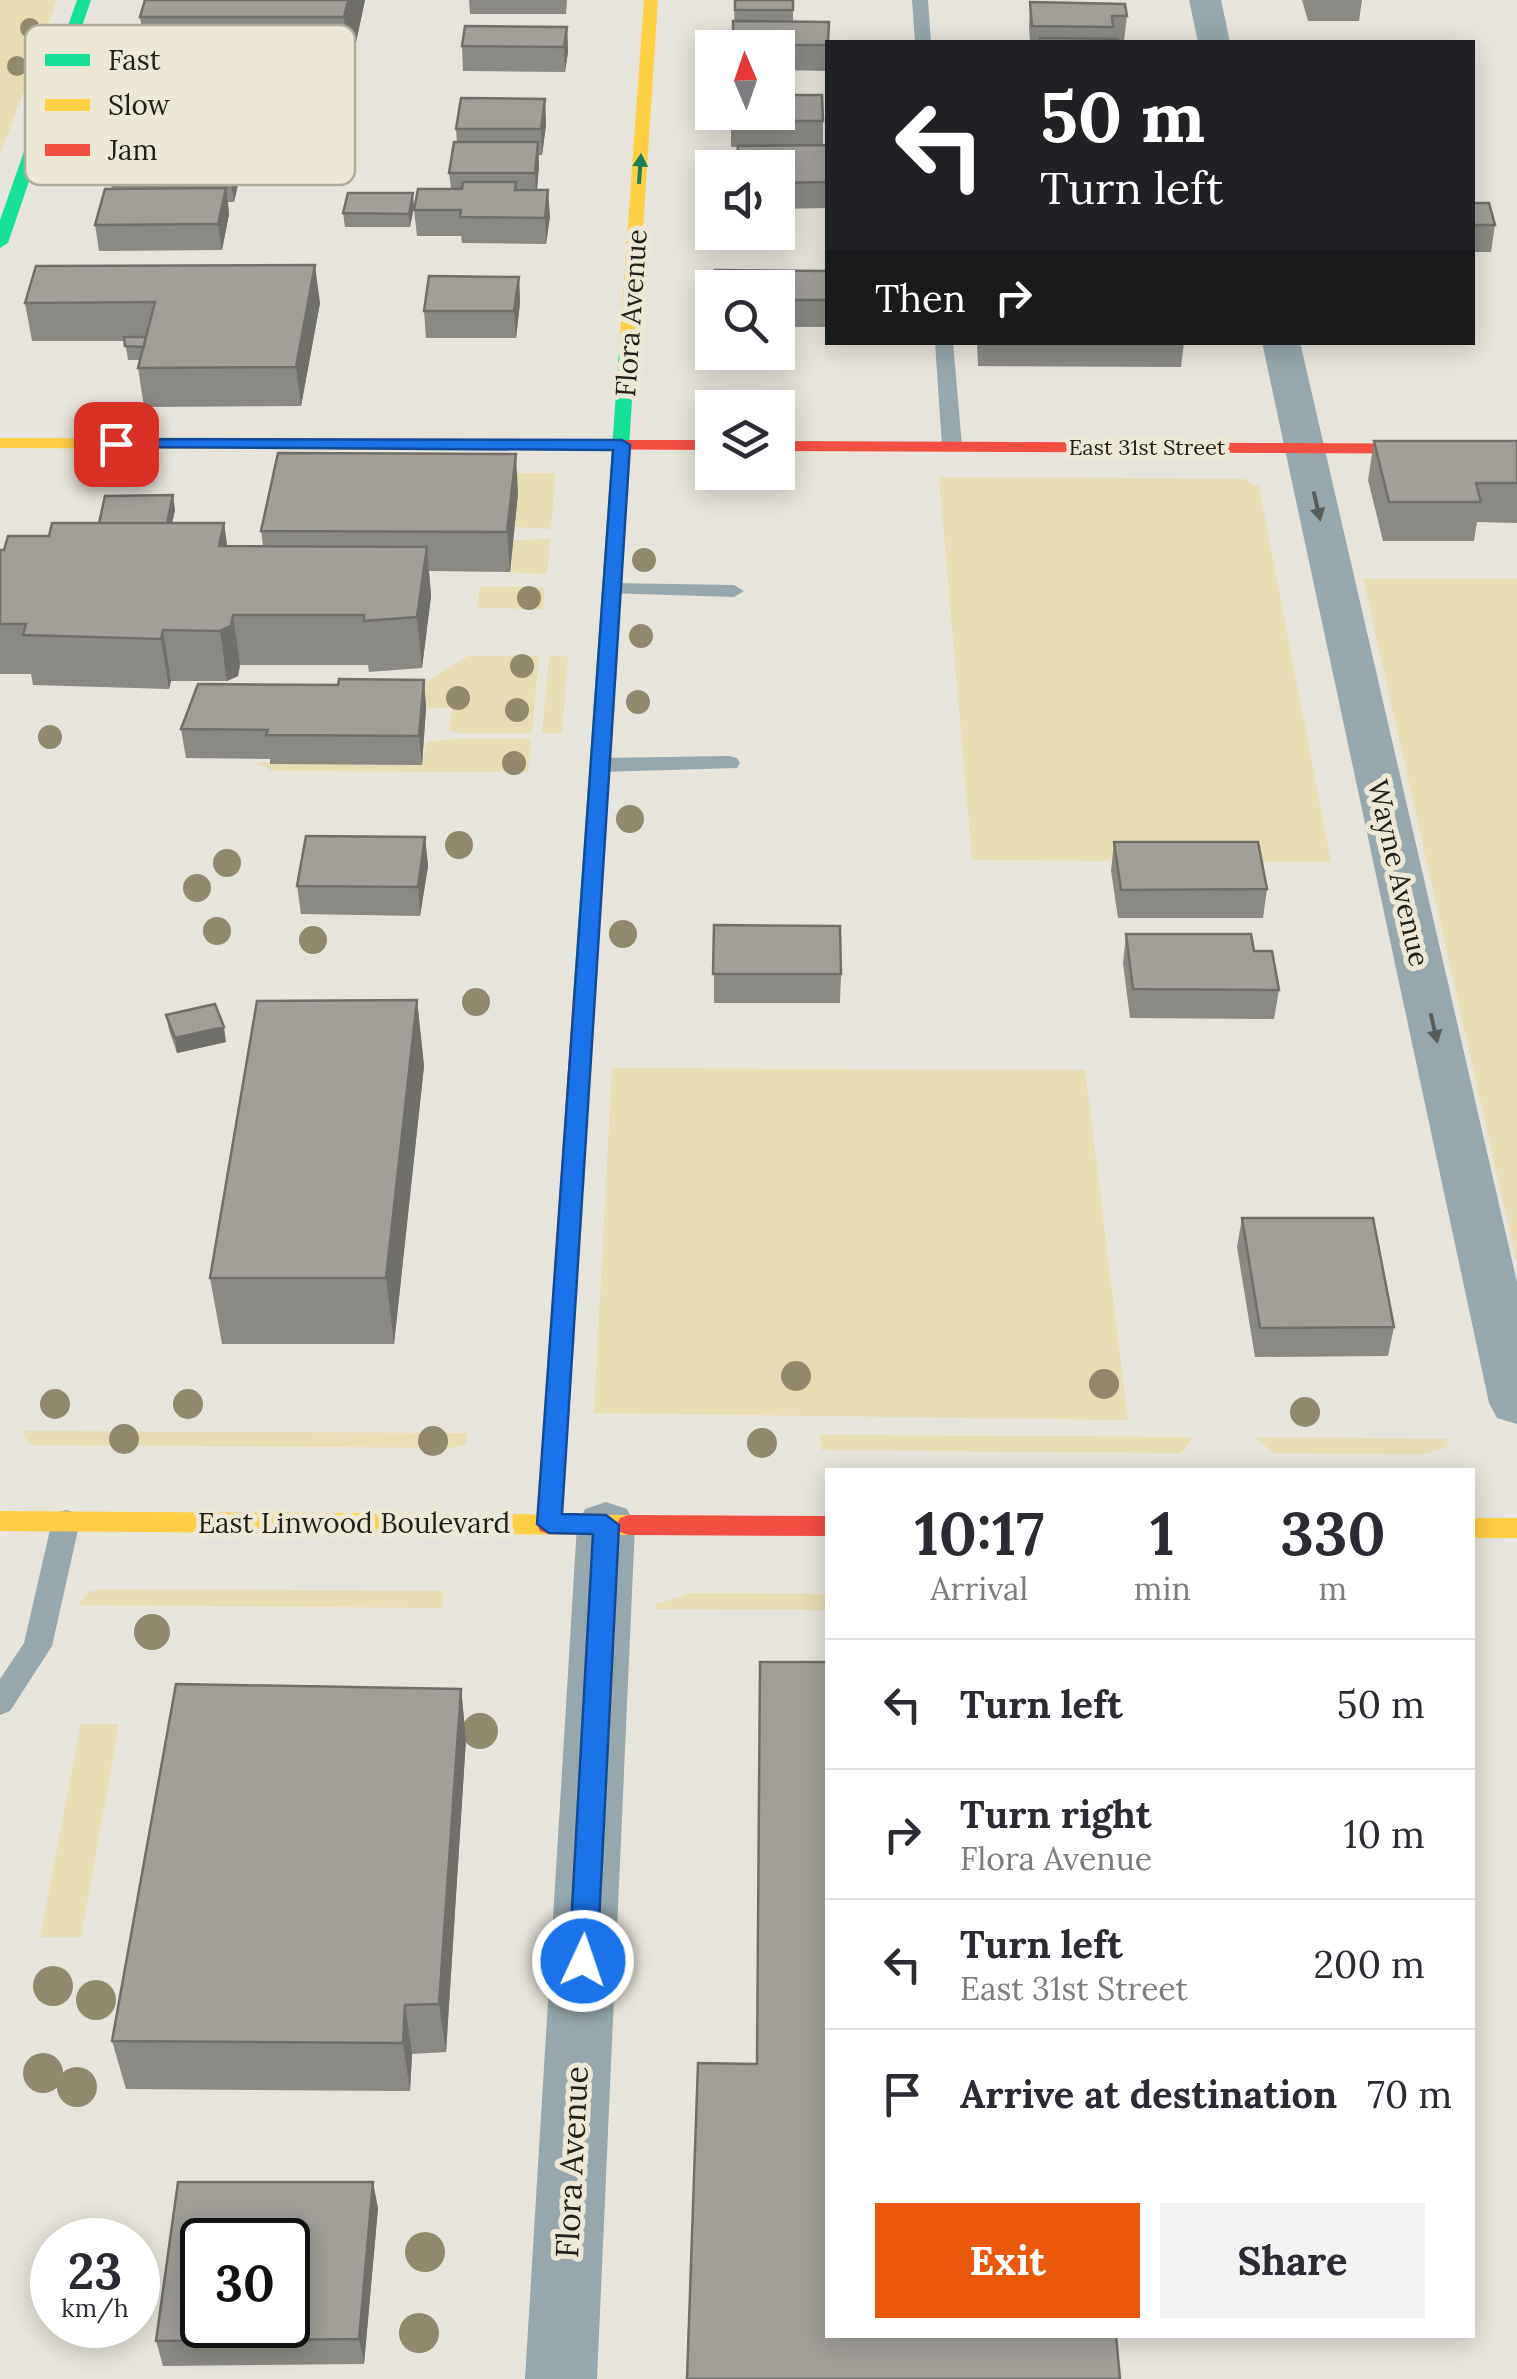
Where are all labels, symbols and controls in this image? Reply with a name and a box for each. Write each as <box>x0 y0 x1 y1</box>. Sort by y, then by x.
legend <box>25 25 355 185</box>
north arrow <box>695 30 795 130</box>
map controls <box>695 30 795 490</box>
text: Fast <box>108 42 161 78</box>
text: 50 m <box>1040 72 1205 161</box>
icon: left <box>875 80 1005 210</box>
text: Slow <box>108 87 171 123</box>
text: Jam <box>107 132 158 168</box>
button: sound <box>695 150 795 250</box>
one-way arrow <box>632 153 648 185</box>
text: Turn left <box>1040 159 1223 216</box>
street label: Flora Avenue <box>607 228 655 398</box>
button: search <box>695 270 795 370</box>
icon: right <box>986 270 1041 325</box>
text: Then <box>875 274 966 322</box>
button: layers <box>695 390 795 490</box>
pin <box>74 402 159 487</box>
icon: arrive <box>89 417 144 472</box>
street label: East 31st Street <box>1069 433 1226 461</box>
one-way arrow <box>1310 491 1326 522</box>
street label: Wayne Avenue <box>1360 776 1438 970</box>
one-way arrow <box>1426 1013 1442 1044</box>
text: 10:17 <box>914 1495 1044 1571</box>
text: 1 <box>1150 1495 1175 1571</box>
text: 330 <box>1280 1495 1386 1571</box>
street label: East Linwood Boulevard <box>198 1505 510 1541</box>
text: Arrival <box>931 1568 1028 1609</box>
text: min <box>1134 1568 1191 1609</box>
text: m <box>1319 1568 1347 1609</box>
icon: left <box>875 1677 930 1732</box>
text: Turn left <box>960 1680 1123 1728</box>
text: 50 m <box>1337 1680 1425 1728</box>
text: Turn right <box>960 1790 1151 1838</box>
icon: right <box>875 1807 930 1862</box>
text: 10 m <box>1344 1810 1425 1858</box>
text: Flora Avenue <box>960 1838 1152 1879</box>
position arrow <box>531 1909 635 2013</box>
text: Turn left <box>960 1920 1123 1968</box>
icon: left <box>875 1937 930 1992</box>
text: 200 m <box>1313 1940 1425 1988</box>
text: East 31st Street <box>960 1968 1188 2009</box>
street label: Flora Avenue <box>546 2065 597 2259</box>
icon: arrive <box>875 2067 930 2122</box>
text: Arrive at destination <box>960 2070 1337 2118</box>
text: 70 m <box>1367 2070 1452 2118</box>
button: Exit <box>875 2203 1140 2318</box>
button: Share <box>1160 2203 1425 2318</box>
speed limit sign: 30 <box>180 2218 310 2348</box>
text: 23 <box>68 2239 122 2303</box>
text: km/h <box>61 2292 129 2324</box>

